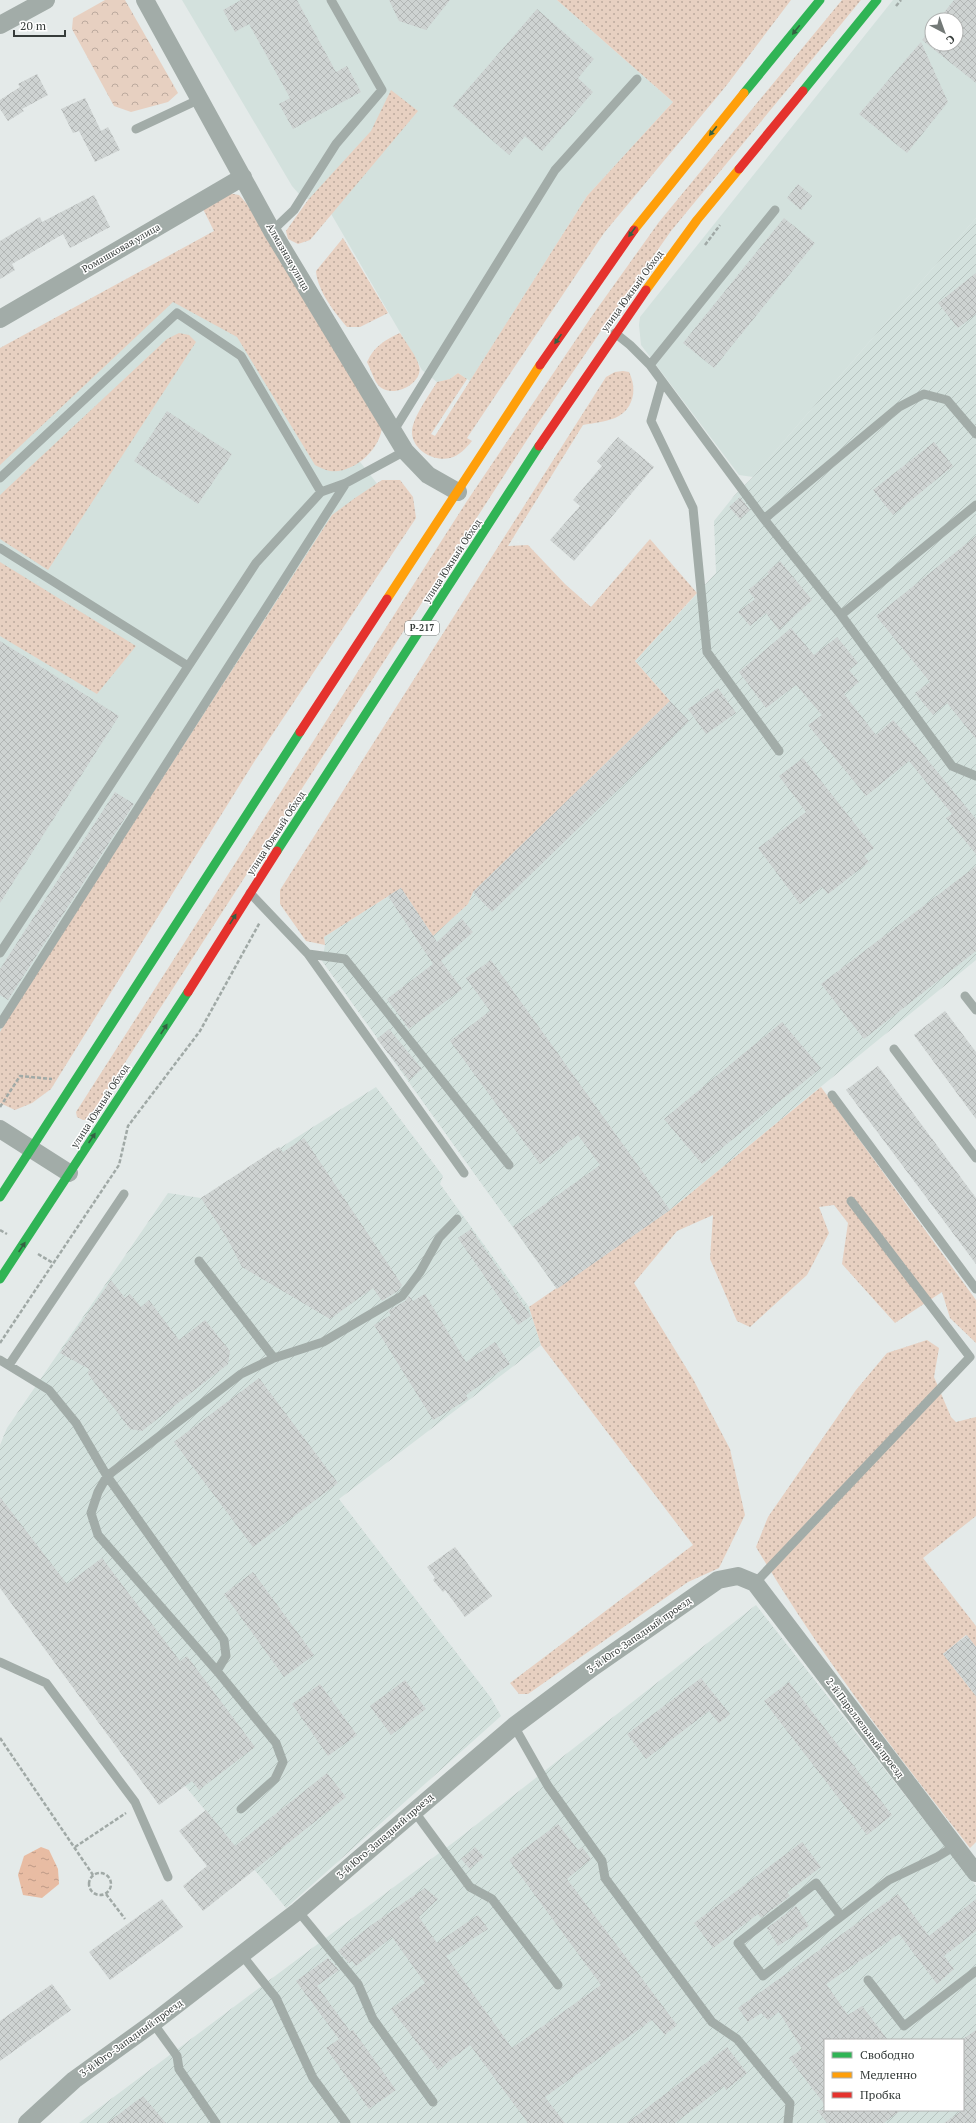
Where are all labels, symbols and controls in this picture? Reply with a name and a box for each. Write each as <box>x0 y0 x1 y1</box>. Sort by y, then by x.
scale bar <box>14 12 65 38</box>
north arrow <box>924 12 964 52</box>
text: 20 m <box>20 18 47 33</box>
one-way arrow <box>791 25 800 36</box>
text: С <box>943 32 958 47</box>
one-way arrow <box>709 125 718 136</box>
street label: Ромашковая улица <box>79 220 163 276</box>
street label: Алмазная улица <box>263 221 313 293</box>
one-way arrow <box>628 227 636 238</box>
street label: улица Южный Обход <box>597 247 666 335</box>
one-way arrow <box>554 334 562 344</box>
street label: улица Южный Обход <box>419 516 484 606</box>
road number: Р-217 <box>405 621 439 635</box>
street label: улица Южный Обход <box>243 788 308 878</box>
one-way arrow <box>229 914 237 924</box>
one-way arrow <box>160 1023 167 1035</box>
street label: улица Южный Обход <box>67 1061 132 1151</box>
one-way arrow <box>89 1132 96 1144</box>
one-way arrow <box>18 1242 26 1253</box>
street label: 3-й Юго-Западный проезд <box>584 1594 694 1676</box>
street label: 2-й Параллельный проезд <box>823 1675 907 1781</box>
street label: 3-й Юго-Западный проезд <box>334 1790 436 1882</box>
street label: 3-й Юго-Западный проезд <box>77 1996 185 2080</box>
legend <box>824 2039 964 2111</box>
text: Свободно <box>860 2047 915 2062</box>
text: Медленно <box>860 2067 917 2082</box>
text: Пробка <box>860 2087 901 2102</box>

